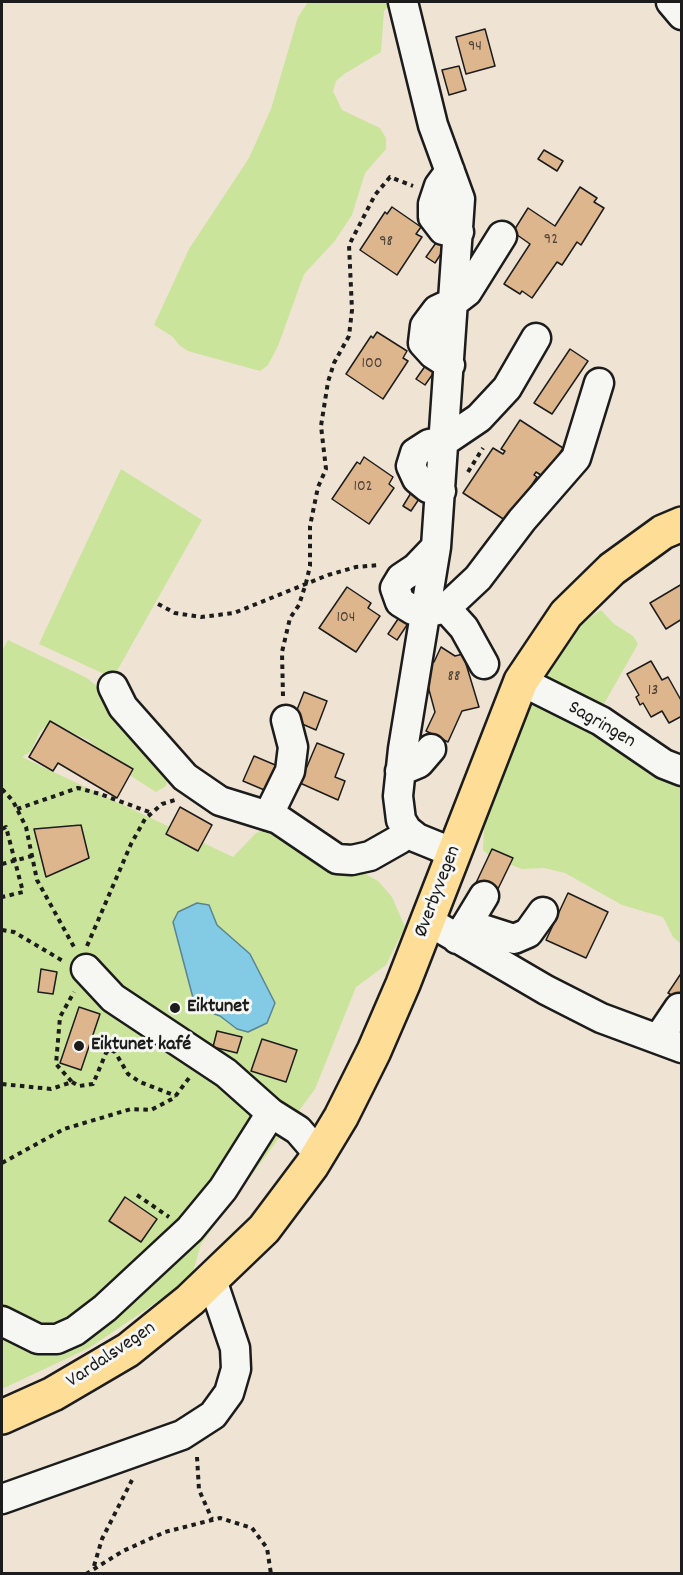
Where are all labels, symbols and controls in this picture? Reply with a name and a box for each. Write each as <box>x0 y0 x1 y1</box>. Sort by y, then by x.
house number: 94 <box>468 38 482 58</box>
house number: 92 <box>544 231 558 251</box>
house number: 98 <box>379 233 393 253</box>
house number: 100 <box>362 355 382 375</box>
house number: 102 <box>353 478 373 498</box>
house number: 104 <box>337 609 355 629</box>
house number: 88 <box>448 668 460 688</box>
house number: 13 <box>648 682 658 702</box>
street label: Sagringen <box>563 697 639 755</box>
street label: Øverbyvegen <box>411 843 467 941</box>
place label: Eiktunet <box>187 996 249 1020</box>
marker: Eiktunet <box>168 1001 182 1015</box>
place label: Eiktunet kafé <box>91 1034 191 1058</box>
marker: Eiktunet kafé <box>72 1039 86 1053</box>
street label: Vardalsvegen <box>63 1317 161 1395</box>

